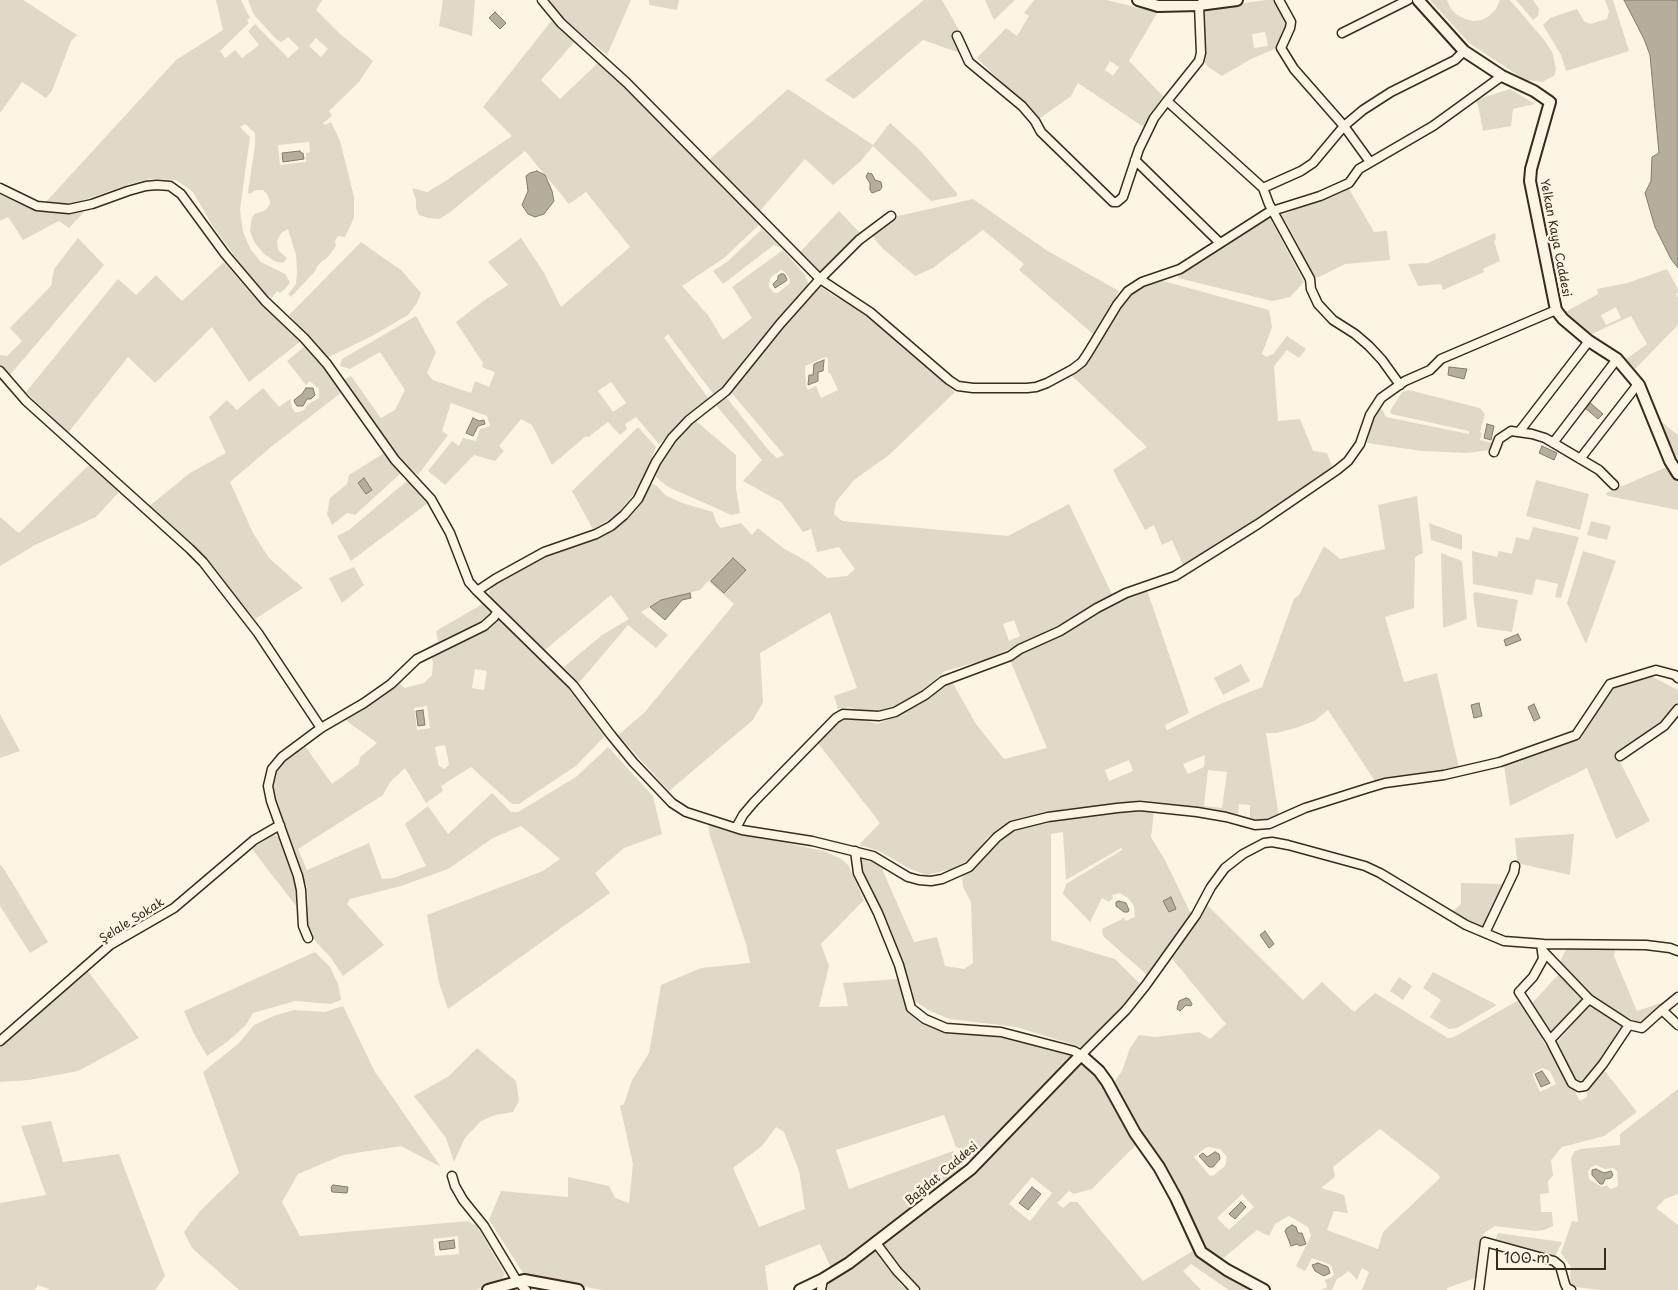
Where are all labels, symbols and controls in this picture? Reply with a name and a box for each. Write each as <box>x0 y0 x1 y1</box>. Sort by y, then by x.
street label: Yelkan Kaya Caddesi <box>1536 178 1574 298</box>
street label: Şelale Sokak <box>97 895 167 947</box>
street label: Bağdat Caddesi <box>903 1139 981 1209</box>
scale bar <box>1498 1238 1608 1270</box>
text: 100 m <box>1504 1245 1550 1268</box>

